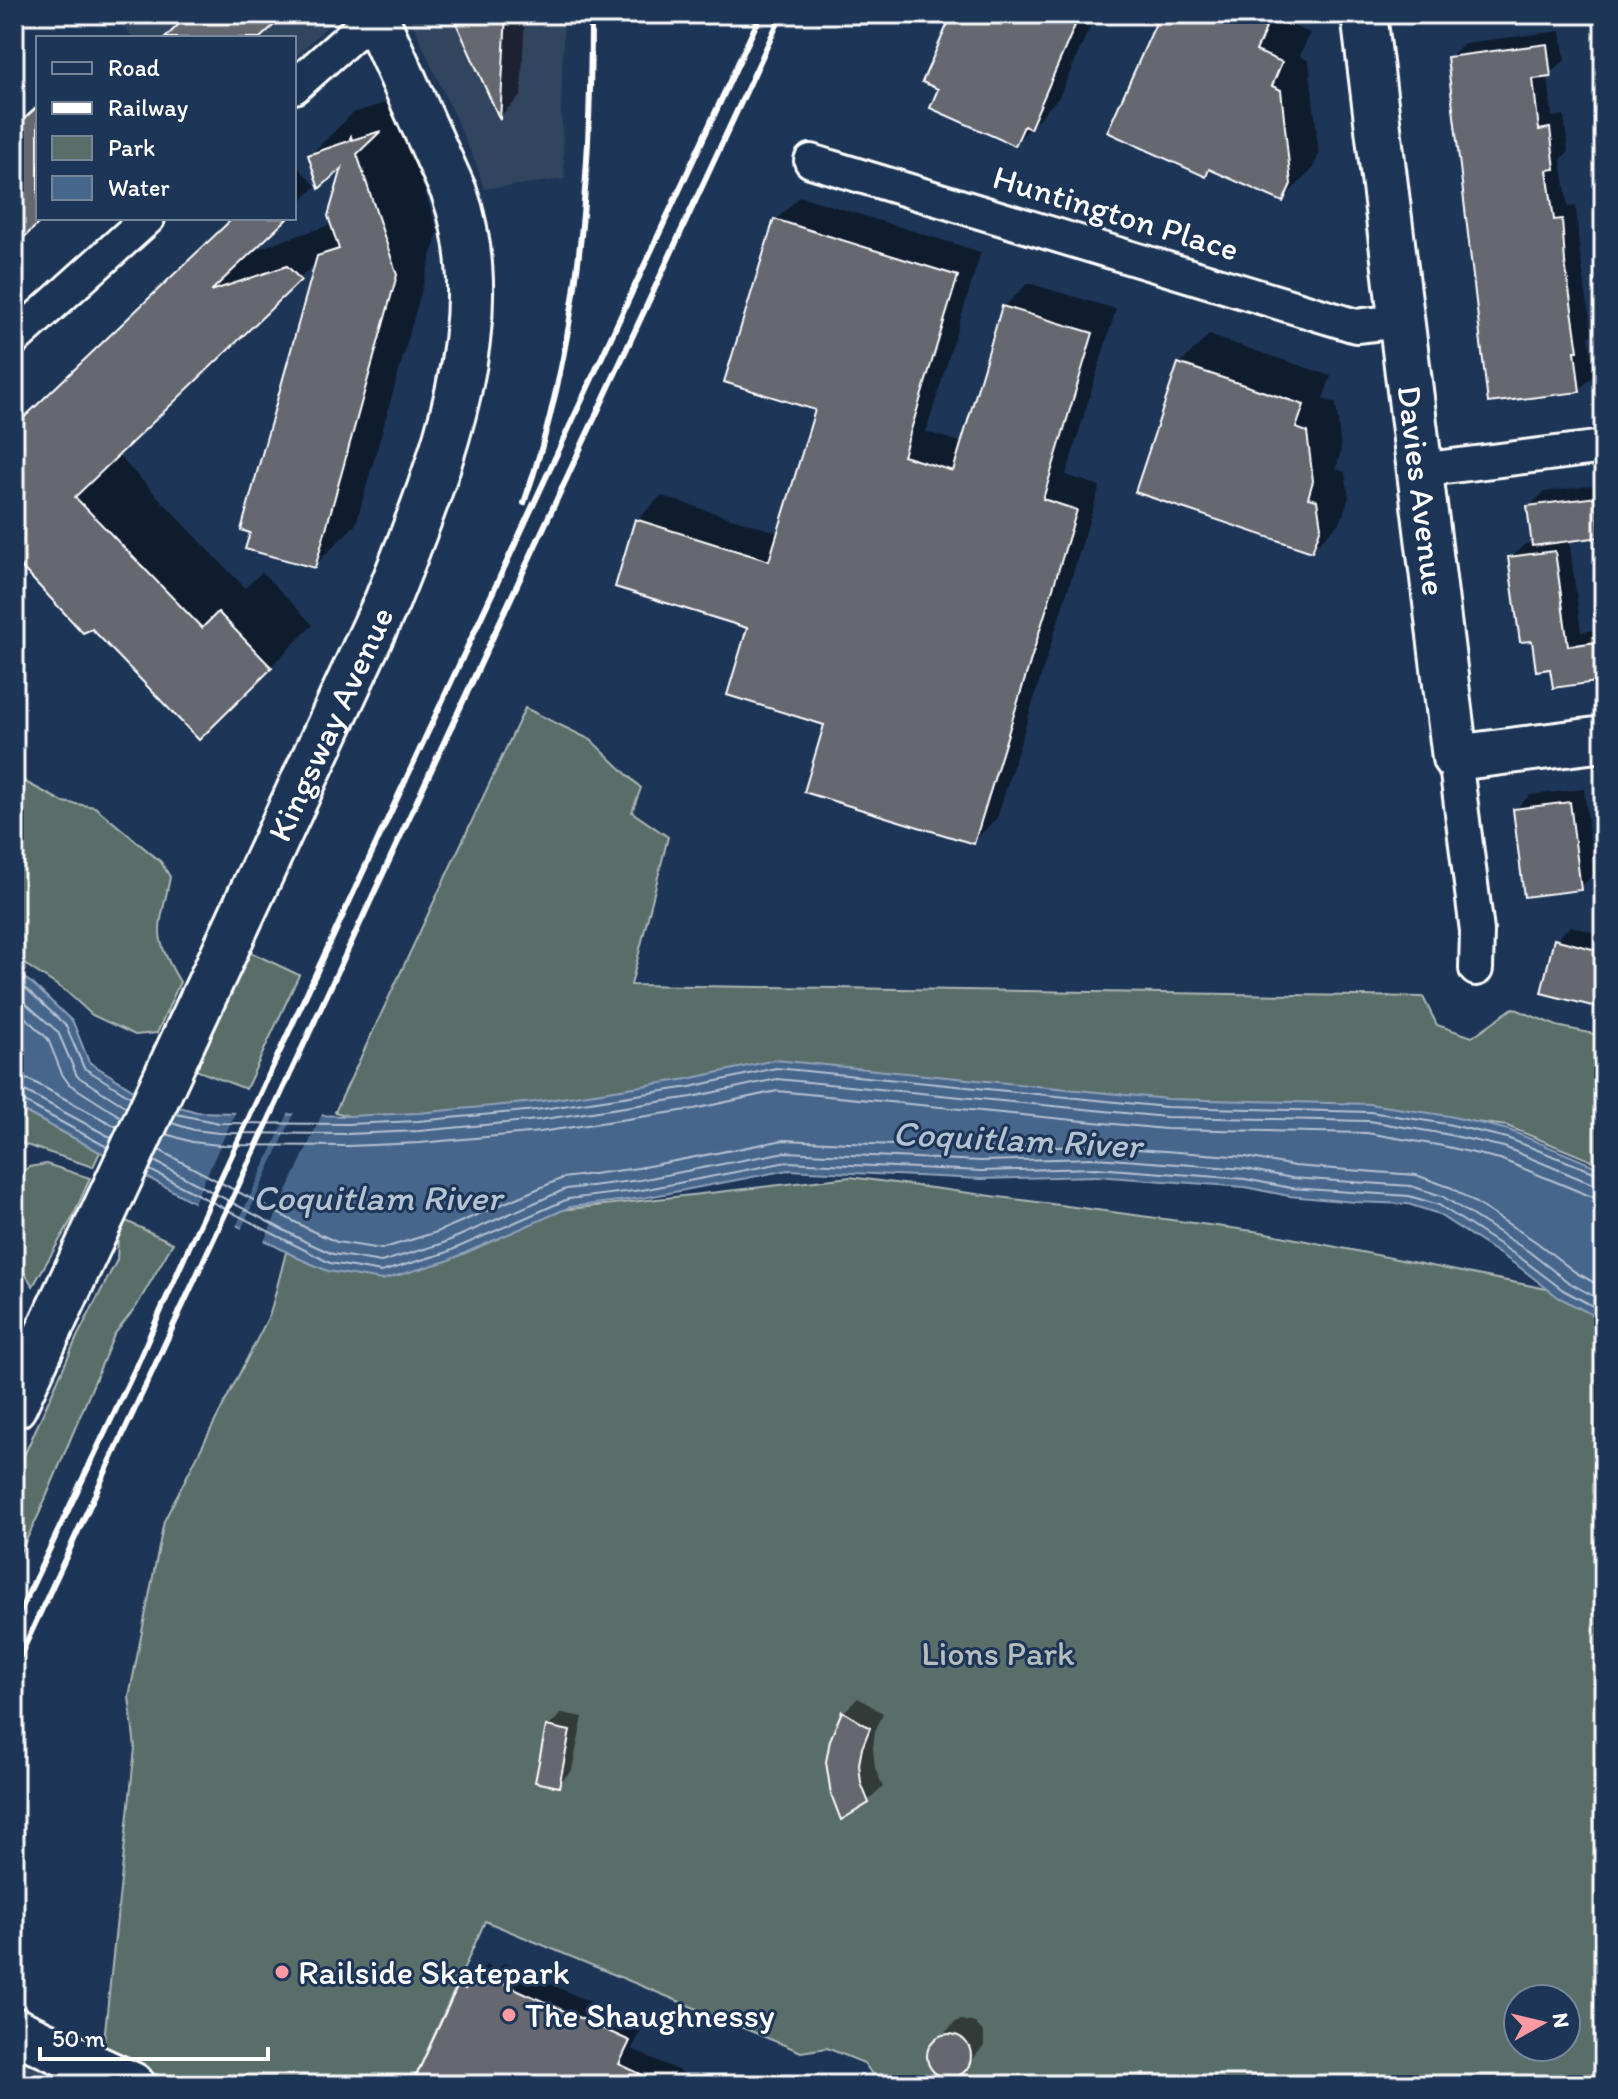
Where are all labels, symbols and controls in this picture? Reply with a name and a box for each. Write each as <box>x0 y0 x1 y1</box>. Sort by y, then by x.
legend <box>36 36 296 220</box>
text: Road <box>108 53 160 82</box>
text: Railway <box>108 93 189 122</box>
text: Park <box>108 133 155 162</box>
street label: Huntington Place <box>988 156 1244 270</box>
text: Water <box>108 173 170 202</box>
street label: Davies Avenue <box>1389 383 1455 598</box>
street label: Kingsway Avenue <box>258 600 402 847</box>
water label: Coquitlam River <box>892 1111 1146 1167</box>
water label: Coquitlam River <box>253 1176 505 1219</box>
park label: Lions Park <box>921 1633 1075 1674</box>
place label: Railside Skatepark <box>298 1952 570 1993</box>
marker: Railside Skatepark <box>273 1963 291 1981</box>
north arrow <box>1502 1983 1582 2063</box>
place label: The Shaughnessy <box>525 1995 775 2036</box>
marker: The Shaughnessy <box>500 2006 518 2024</box>
scale bar <box>40 2011 268 2061</box>
text: N <box>1547 2011 1576 2030</box>
text: 50 m <box>52 2024 105 2053</box>

